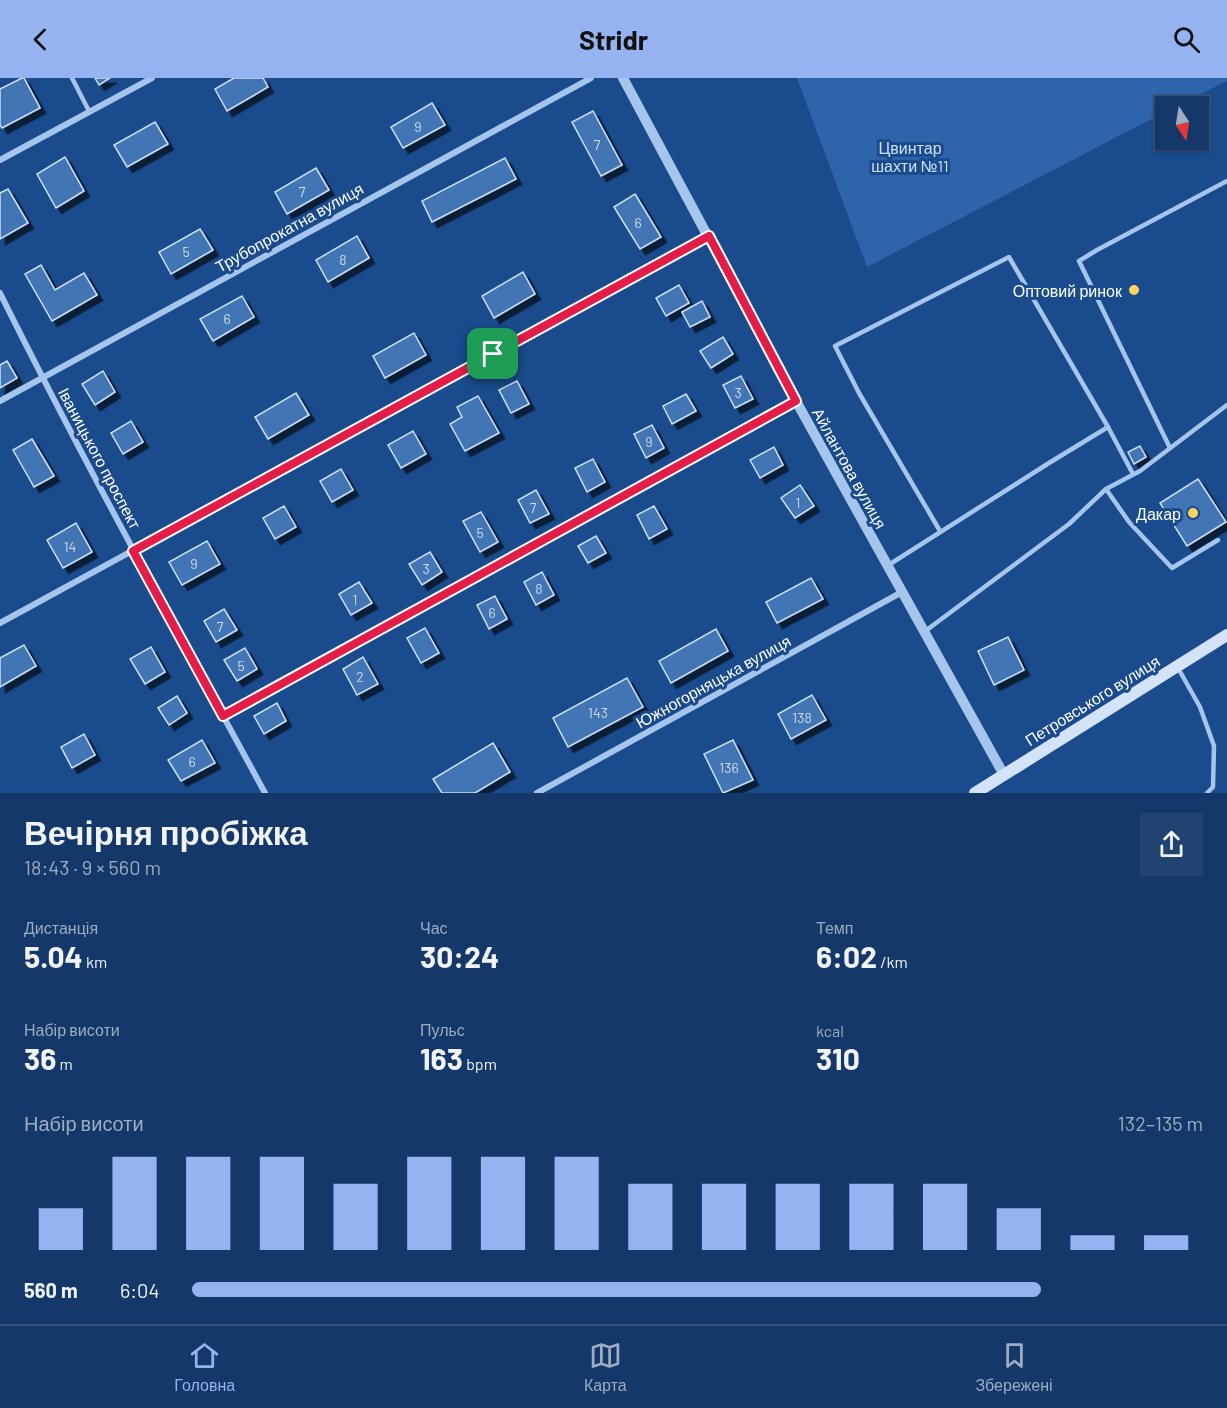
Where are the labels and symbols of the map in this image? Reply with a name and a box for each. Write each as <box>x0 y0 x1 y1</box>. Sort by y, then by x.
north arrow <box>1155 96 1209 150</box>
house number: 9 <box>414 118 422 135</box>
house number: 7 <box>594 136 601 153</box>
park label: Цвинтар шахти №11 <box>871 138 949 175</box>
street label: Трубопрокатна вулиця <box>212 178 366 276</box>
house number: 7 <box>299 183 306 200</box>
house number: 6 <box>634 214 642 231</box>
house number: 5 <box>182 243 190 260</box>
house number: 8 <box>339 251 347 268</box>
place label: Оптовий ринок <box>1013 281 1123 300</box>
marker: Оптовий ринок <box>1127 283 1141 297</box>
house number: 6 <box>223 310 231 327</box>
pin <box>467 328 518 379</box>
street label: Іваницького проспект <box>55 384 146 532</box>
house number: 3 <box>734 384 742 401</box>
street label: Айлантова вулиця <box>809 404 891 532</box>
house number: 9 <box>645 433 653 450</box>
house number: 1 <box>796 494 800 511</box>
house number: 7 <box>530 499 537 516</box>
place label: Дакар <box>1136 504 1181 523</box>
marker: Дакар <box>1186 506 1200 520</box>
house number: 5 <box>476 524 484 541</box>
house number: 14 <box>64 538 76 555</box>
house number: 9 <box>190 555 198 572</box>
house number: 3 <box>422 560 430 577</box>
house number: 8 <box>535 580 543 597</box>
house number: 1 <box>353 591 357 608</box>
house number: 6 <box>488 604 496 621</box>
house number: 7 <box>217 618 224 635</box>
street label: Южногорняцька вулиця <box>632 630 794 732</box>
street label: Петровського вулиця <box>1021 651 1163 749</box>
house number: 5 <box>237 657 245 674</box>
house number: 2 <box>356 668 364 685</box>
house number: 143 <box>588 704 608 721</box>
house number: 138 <box>792 709 812 726</box>
house number: 6 <box>188 753 196 770</box>
house number: 136 <box>719 759 739 776</box>

